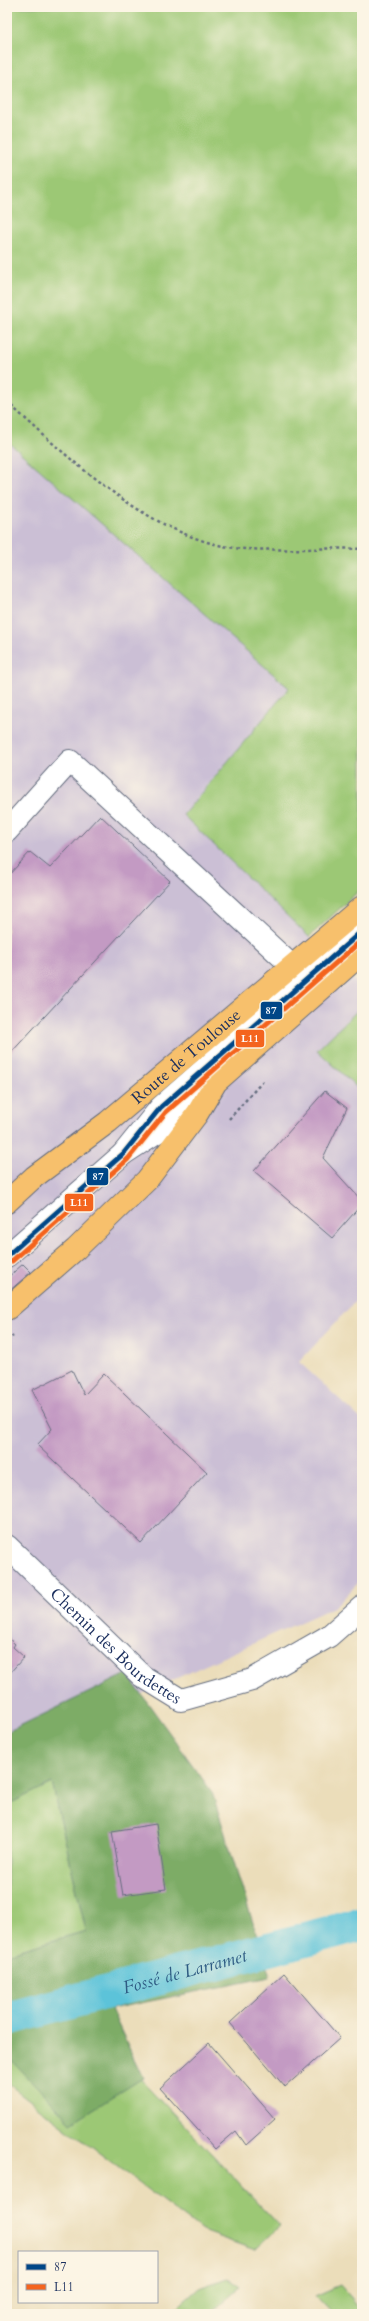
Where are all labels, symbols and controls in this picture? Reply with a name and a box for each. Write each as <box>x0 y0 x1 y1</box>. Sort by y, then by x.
line badge: 87 <box>260 1001 283 1020</box>
text: 87 <box>265 1003 277 1018</box>
street label: Route de Toulouse <box>127 1004 246 1109</box>
line badge: L11 <box>235 1029 265 1048</box>
text: L11 <box>241 1031 259 1046</box>
line badge: 87 <box>86 1167 109 1186</box>
text: 87 <box>92 1169 104 1184</box>
line badge: L11 <box>64 1193 94 1212</box>
text: L11 <box>70 1195 88 1210</box>
street label: Chemin des Bourdettes <box>45 1583 186 1710</box>
water label: Fossé de Larramet <box>120 1943 250 2000</box>
legend <box>18 2251 158 2303</box>
text: 87 <box>54 2259 66 2275</box>
text: L11 <box>54 2279 74 2295</box>

